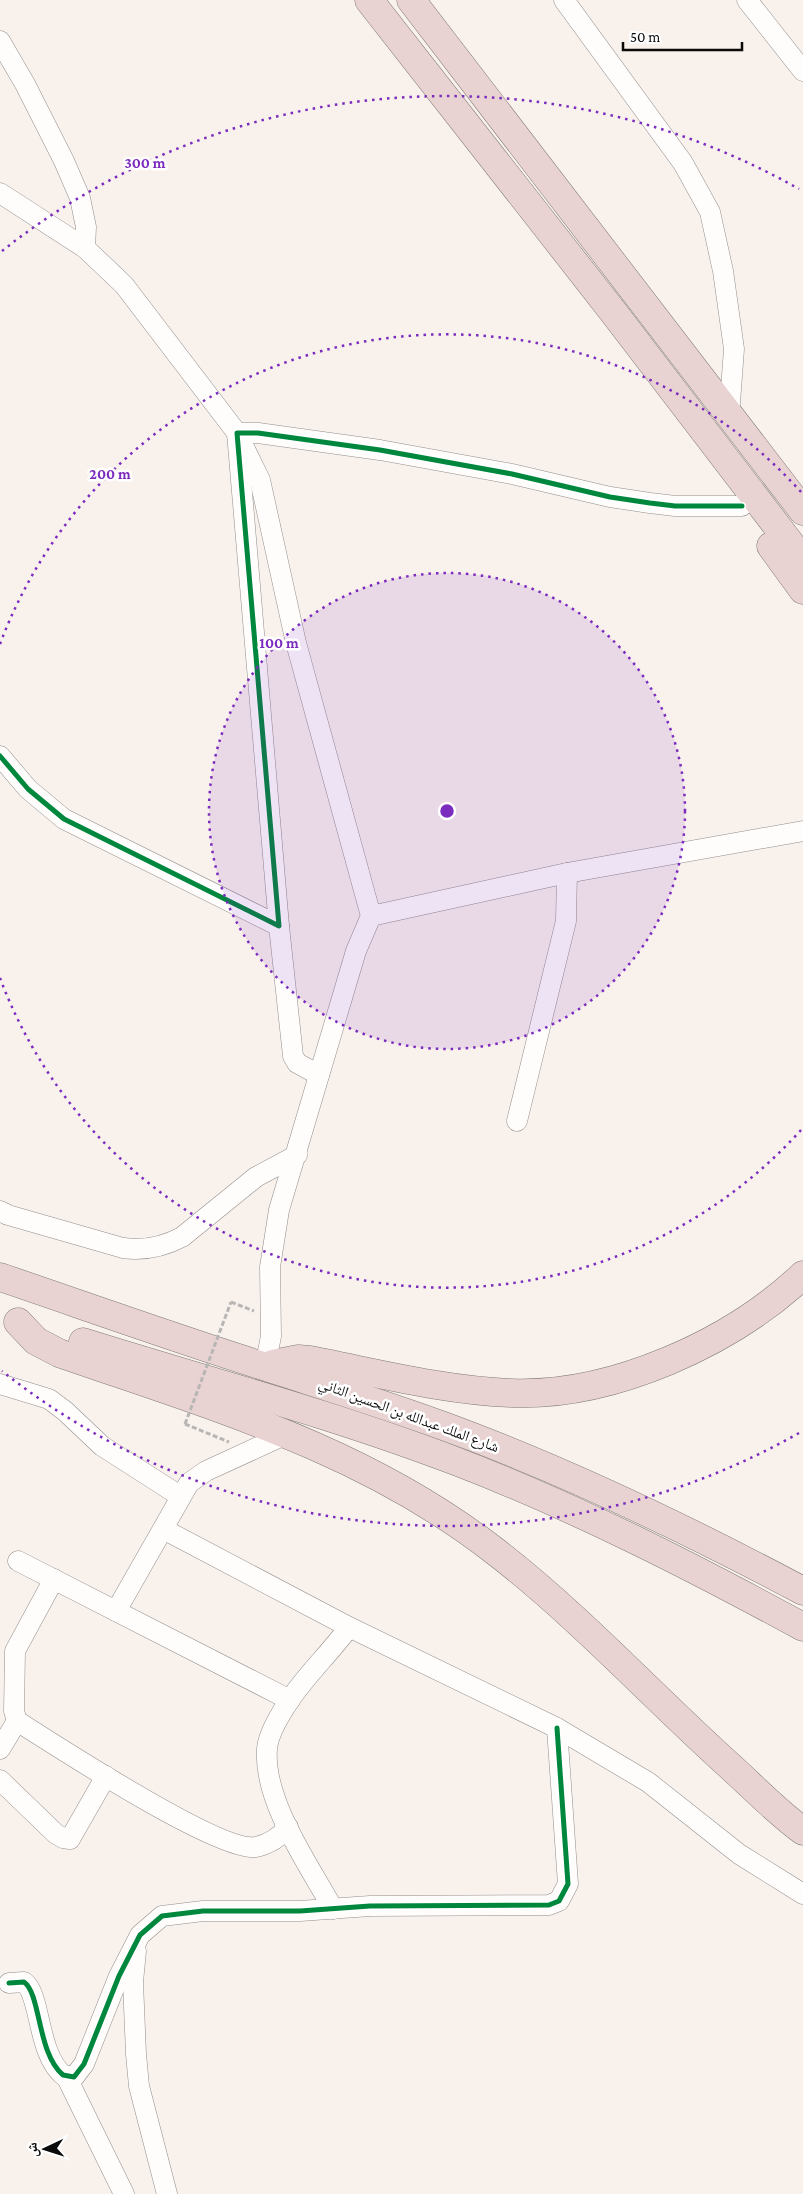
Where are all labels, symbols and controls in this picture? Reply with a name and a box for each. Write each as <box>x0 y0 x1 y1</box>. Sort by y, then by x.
scale bar <box>623 20 742 52</box>
text: 50 m <box>630 29 660 45</box>
text: 300 m <box>124 155 166 171</box>
text: 200 m <box>89 466 131 482</box>
text: 100 m <box>259 635 299 651</box>
centre of rings <box>438 802 456 820</box>
street label: شارع الملك عبدالله بن الحسين الثاني <box>315 1375 501 1459</box>
north arrow <box>20 2124 70 2174</box>
text: ش <box>24 2142 42 2158</box>

